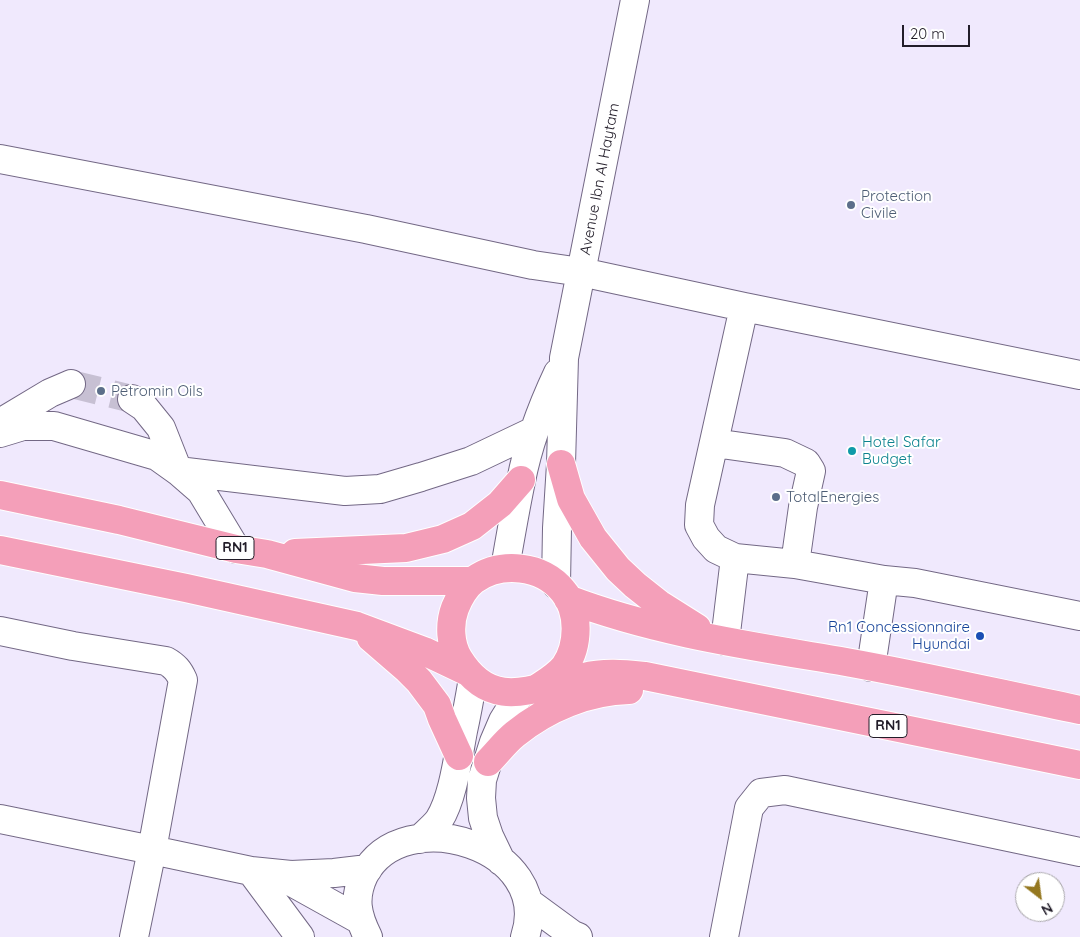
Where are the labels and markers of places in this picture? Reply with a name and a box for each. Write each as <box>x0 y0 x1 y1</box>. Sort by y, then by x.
place label: Protection Civile <box>861 187 932 222</box>
marker: Protection Civile <box>845 199 857 211</box>
place label: Petromin Oils <box>111 382 203 400</box>
marker: Petromin Oils <box>95 385 107 397</box>
place label: Hotel Safar Budget <box>862 433 941 468</box>
marker: Hotel Safar Budget <box>846 445 858 457</box>
place label: TotalEnergies <box>786 488 879 506</box>
marker: TotalEnergies <box>770 491 782 503</box>
place label: Rn1 Concessionnaire Hyundai <box>828 618 970 653</box>
marker: Rn1 Concessionnaire Hyundai <box>974 630 986 642</box>

